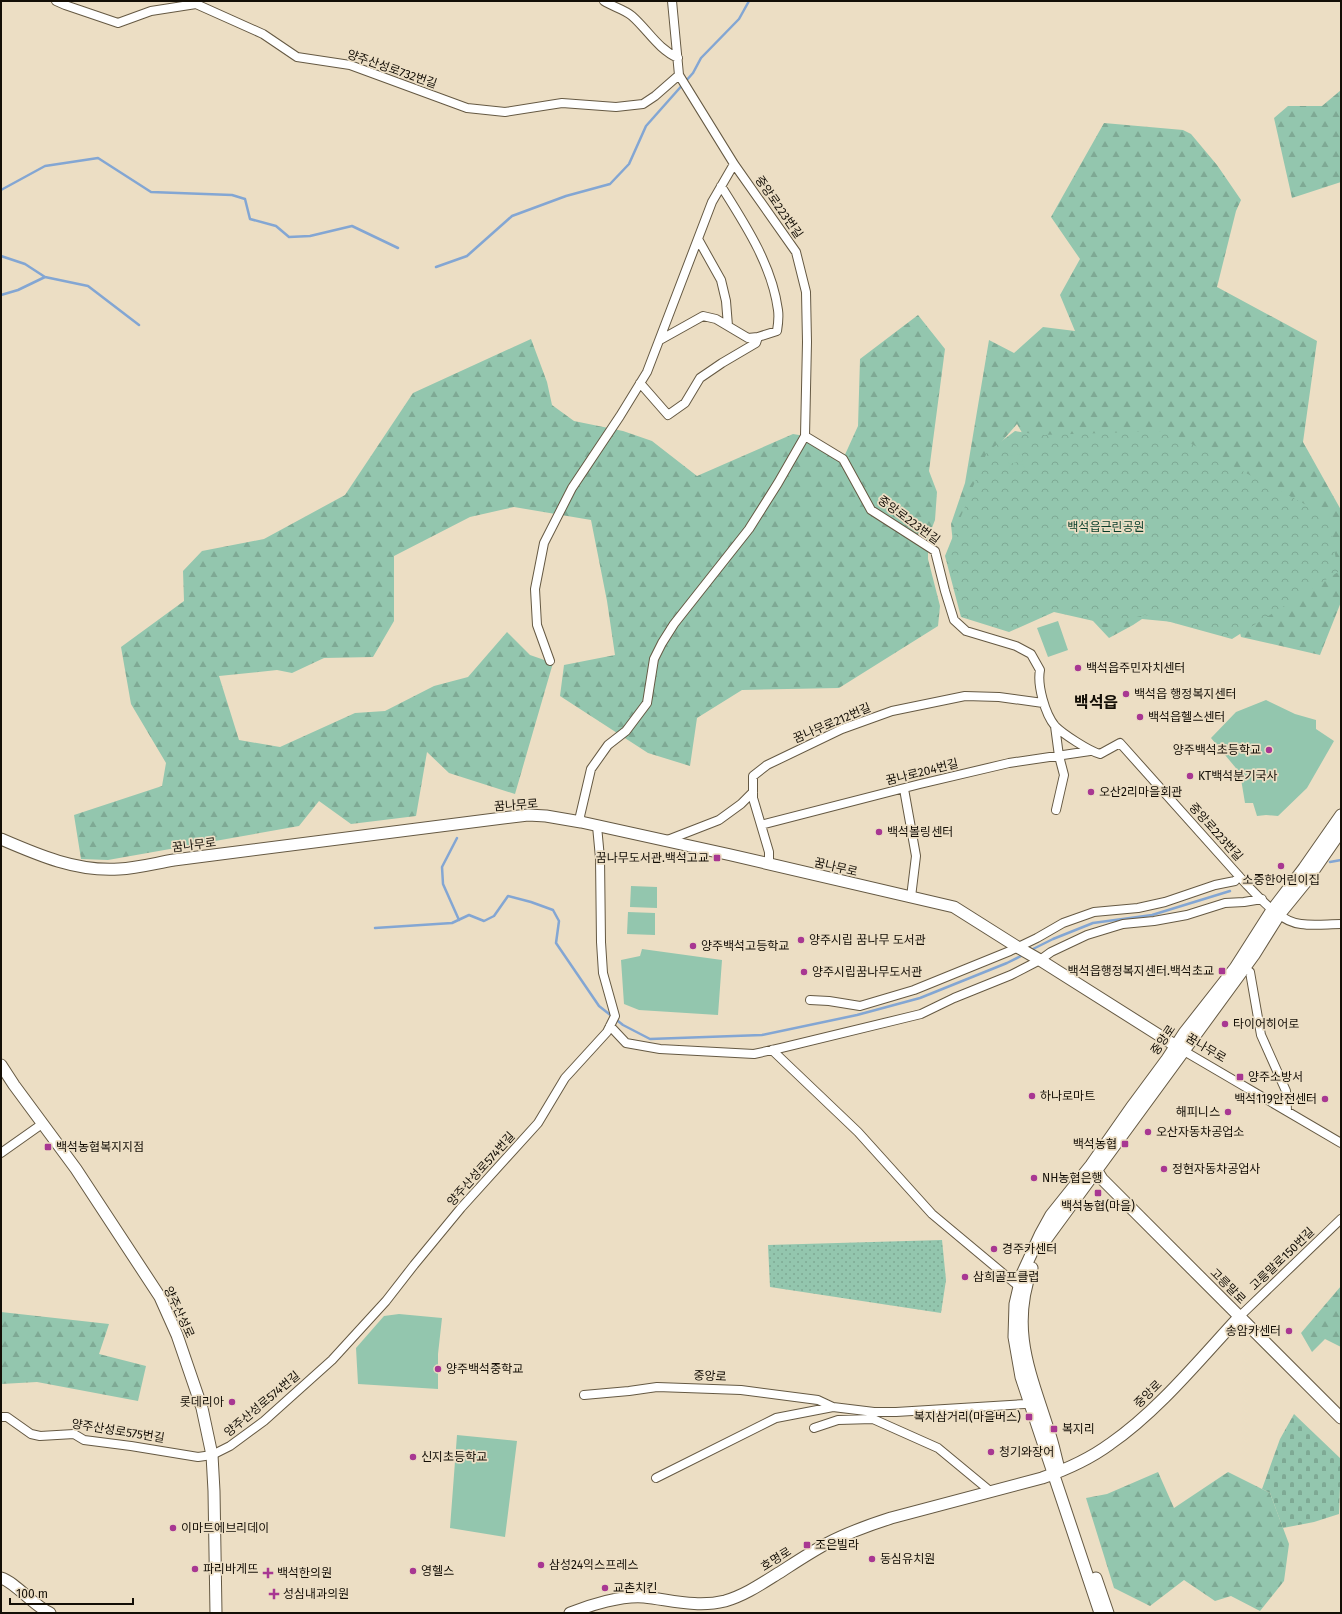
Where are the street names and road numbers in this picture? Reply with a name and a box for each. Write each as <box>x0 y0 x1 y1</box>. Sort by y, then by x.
street label: 양주산성로732번길 <box>345 47 439 91</box>
street label: 중앙로223번길 <box>752 173 806 241</box>
street label: 중앙로223번길 <box>875 493 943 547</box>
street label: 꿈나무로212번길 <box>791 700 873 746</box>
street label: 꿈나로204번길 <box>884 756 960 788</box>
street label: 꿈나무로 <box>493 796 539 814</box>
street label: 중앙로223번길 <box>1186 800 1246 864</box>
street label: 꿈나무로 <box>171 835 217 855</box>
street label: 꿈나무로 <box>813 855 859 879</box>
street label: 중앙로 <box>1148 1022 1178 1058</box>
street label: 꿈나무로 <box>1183 1031 1229 1065</box>
street label: 양주산성로574번길 <box>444 1129 518 1209</box>
street label: 고릉말로150번길 <box>1247 1225 1317 1293</box>
street label: 고릉말로 <box>1207 1265 1249 1307</box>
street label: 양주산성로 <box>161 1284 197 1340</box>
street label: 양주산성로574번길 <box>221 1368 303 1440</box>
street label: 중앙로 <box>693 1368 727 1384</box>
street label: 중앙로 <box>1131 1377 1165 1411</box>
street label: 양주산성로575번길 <box>70 1417 166 1445</box>
street label: 호명로 <box>758 1544 794 1574</box>

